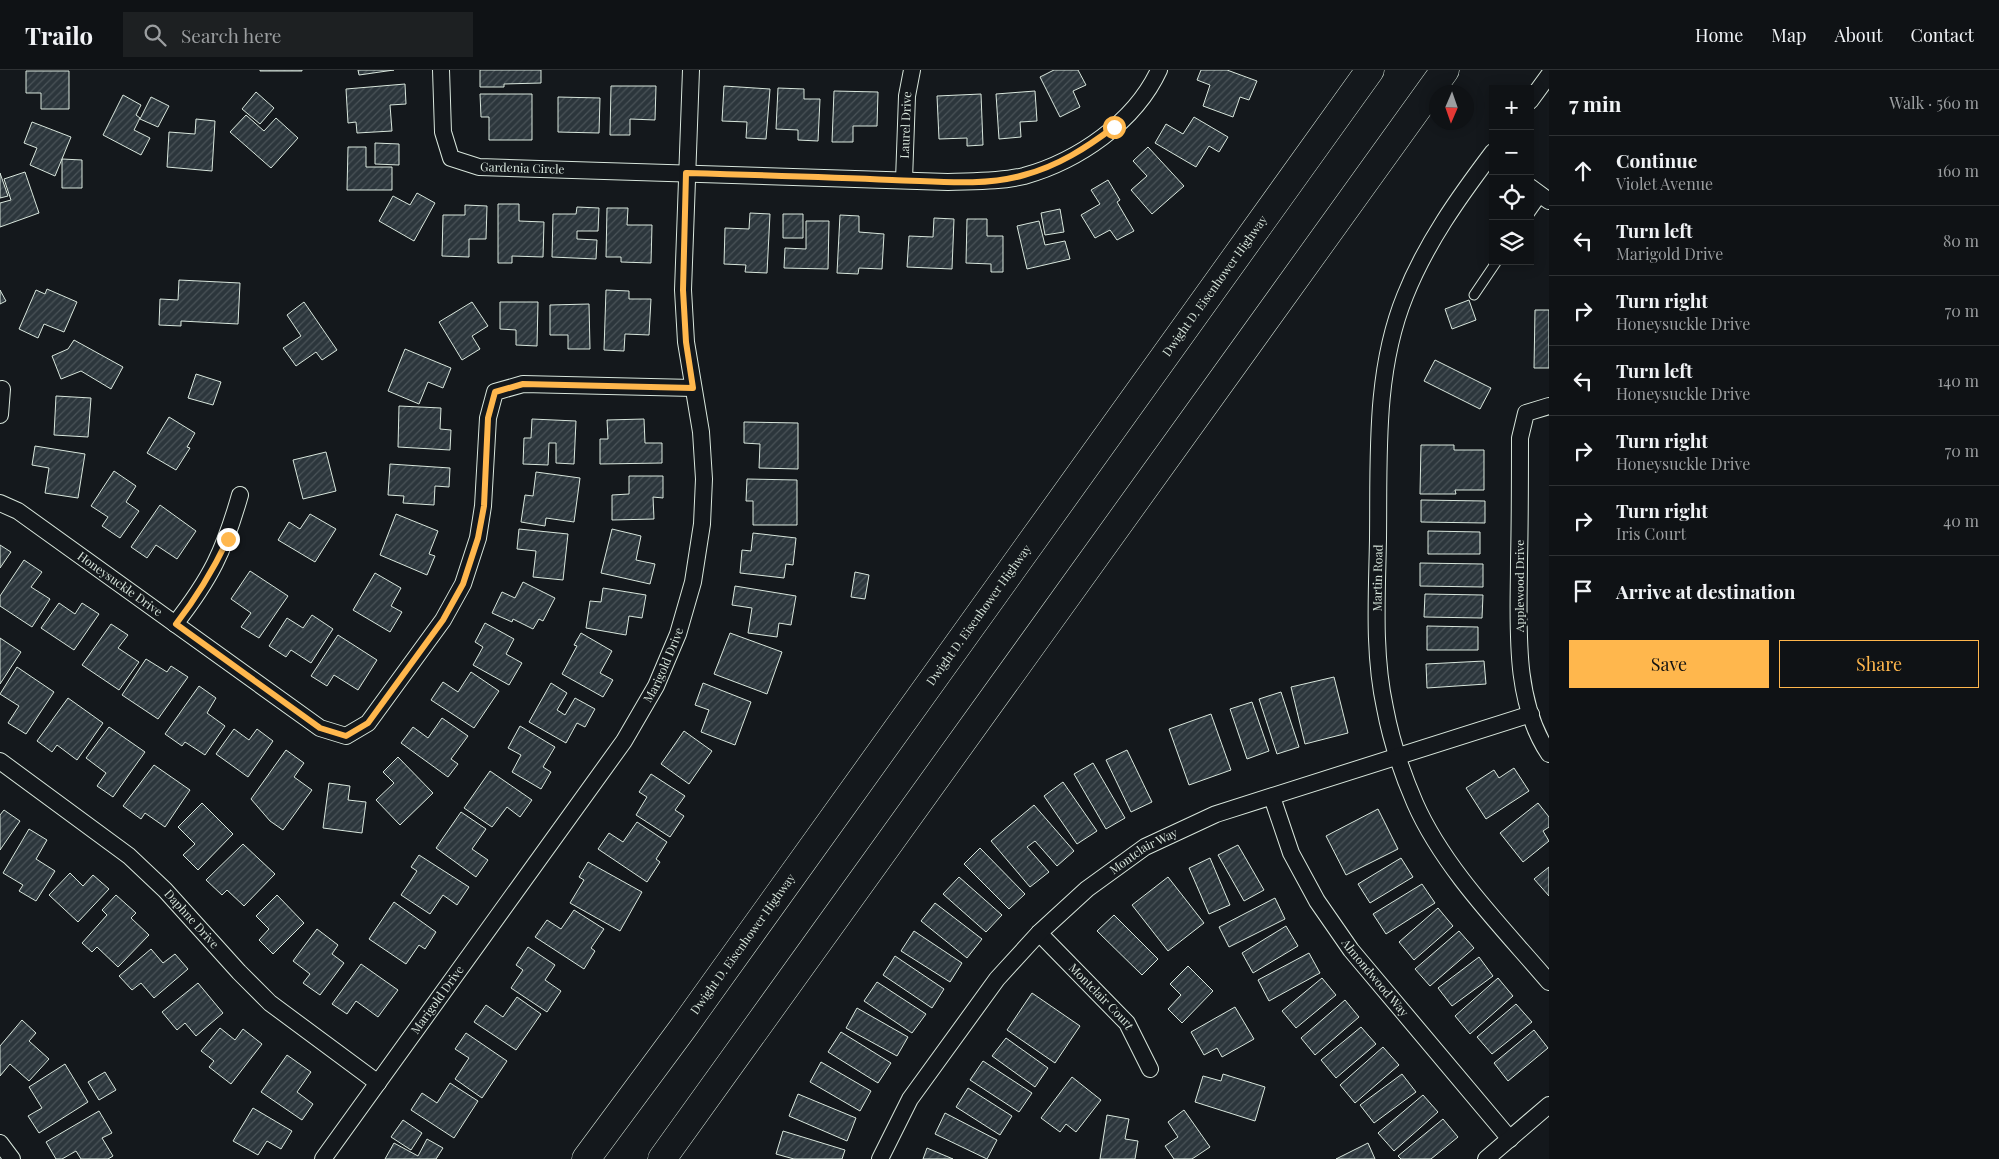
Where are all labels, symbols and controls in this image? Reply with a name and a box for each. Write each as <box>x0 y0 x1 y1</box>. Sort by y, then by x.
search box <box>123 12 473 57</box>
text: Trailo <box>25 19 93 51</box>
icon: search <box>141 21 169 49</box>
text: Search here <box>181 22 282 48</box>
text: Home <box>1695 23 1743 47</box>
text: Map <box>1771 23 1806 47</box>
text: About <box>1834 23 1883 47</box>
text: Contact <box>1911 23 1974 47</box>
north arrow <box>1429 85 1474 130</box>
map controls <box>1489 85 1534 265</box>
button: + <box>1489 85 1534 130</box>
text: 7 min <box>1569 89 1622 117</box>
street label: Laurel Drive <box>896 90 915 159</box>
text: Walk · 560 m <box>1889 92 1979 113</box>
route start <box>1103 116 1126 139</box>
button: − <box>1489 130 1534 175</box>
text: Continue <box>1616 147 1697 173</box>
icon: ahead <box>1569 157 1597 185</box>
street label: Gardenia Circle <box>480 158 565 177</box>
text: 160 m <box>1937 160 1979 181</box>
text: Violet Avenue <box>1616 173 1713 194</box>
button: locate <box>1489 175 1534 220</box>
street label: Dwight D. Eisenhower Highway <box>1158 212 1270 359</box>
text: Turn left <box>1616 217 1693 243</box>
button: layers <box>1489 220 1534 265</box>
icon: left <box>1569 227 1597 255</box>
text: 80 m <box>1943 230 1979 251</box>
text: Marigold Drive <box>1616 243 1723 264</box>
text: Turn right <box>1616 287 1708 313</box>
icon: right <box>1569 297 1597 325</box>
text: 70 m <box>1945 300 1979 321</box>
text: Honeysuckle Drive <box>1616 313 1750 334</box>
text: Turn left <box>1616 357 1693 383</box>
icon: left <box>1569 367 1597 395</box>
text: 140 m <box>1937 370 1979 391</box>
text: Honeysuckle Drive <box>1616 383 1750 404</box>
text: Turn right <box>1616 427 1708 453</box>
icon: right <box>1569 437 1597 465</box>
text: 70 m <box>1945 440 1979 461</box>
text: Honeysuckle Drive <box>1616 453 1750 474</box>
text: Turn right <box>1616 497 1708 523</box>
icon: right <box>1569 507 1597 535</box>
text: 40 m <box>1943 510 1979 531</box>
text: Iris Court <box>1616 523 1686 544</box>
route end <box>217 528 240 551</box>
street label: Applewood Drive <box>1511 540 1527 633</box>
street label: Dwight D. Eisenhower Highway <box>922 541 1034 688</box>
street label: Martin Road <box>1368 544 1386 612</box>
street label: Honeysuckle Drive <box>75 547 166 619</box>
icon: arrive <box>1569 577 1597 605</box>
text: Arrive at destination <box>1616 578 1796 604</box>
street label: Marigold Drive <box>639 626 686 705</box>
button: Save <box>1569 640 1769 688</box>
button: Share <box>1779 640 1979 688</box>
street label: Montclair Way <box>1106 824 1180 877</box>
street label: Dwight D. Eisenhower Highway <box>686 870 798 1017</box>
street label: Daphne Drive <box>161 886 223 951</box>
street label: Almondwood Way <box>1338 935 1413 1019</box>
street label: Montclair Court <box>1066 959 1138 1033</box>
street label: Marigold Drive <box>407 962 467 1037</box>

